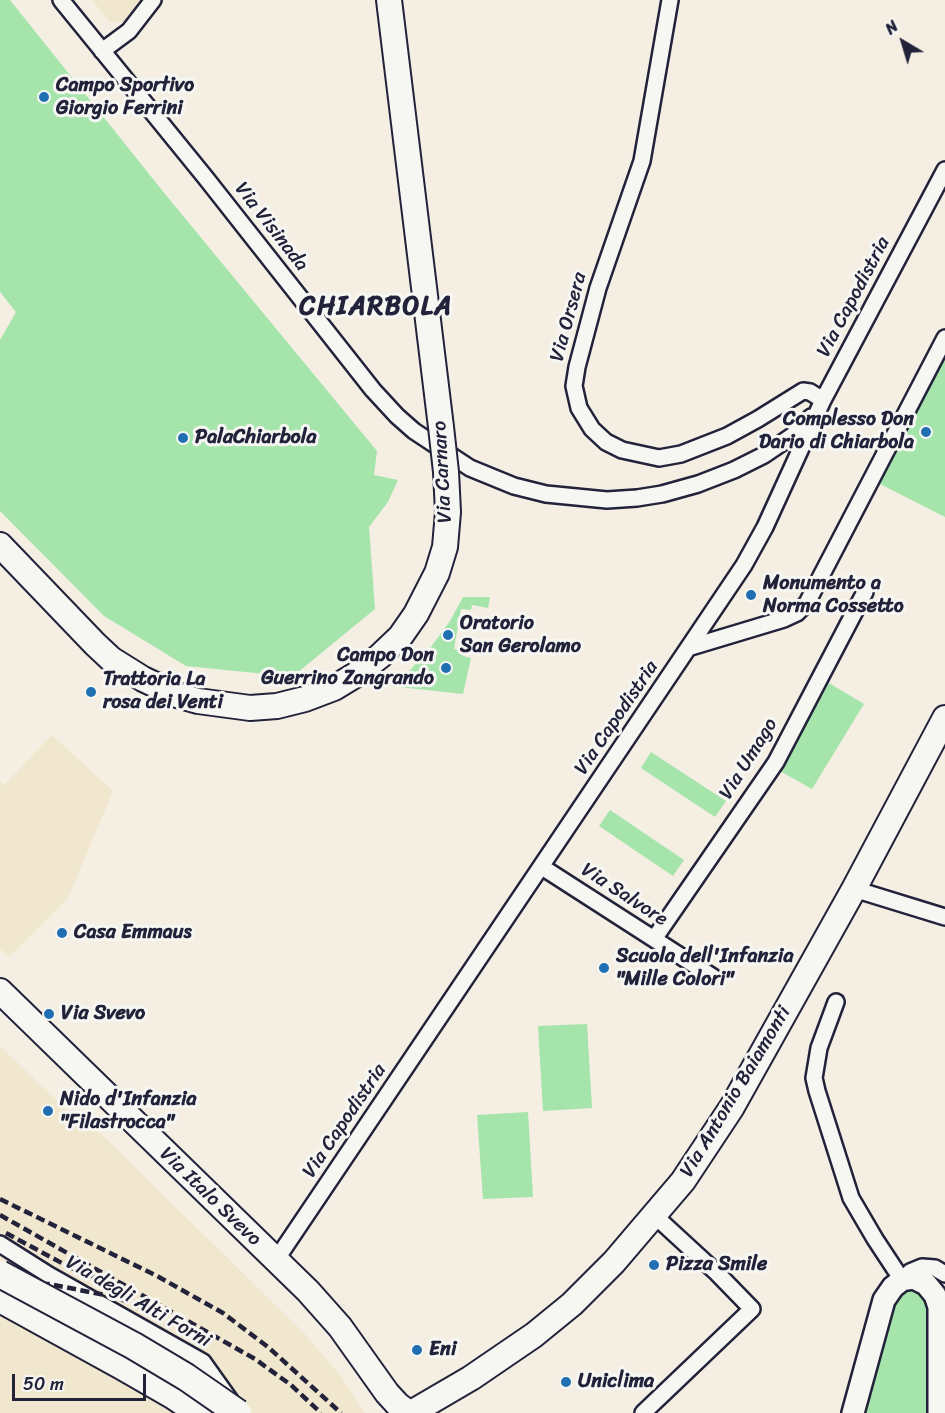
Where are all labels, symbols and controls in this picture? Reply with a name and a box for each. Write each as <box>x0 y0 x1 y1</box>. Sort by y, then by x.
north arrow <box>873 12 933 72</box>
text: N <box>878 13 905 42</box>
place label: Campo Sportivo Giorgio Ferrini <box>56 74 194 121</box>
marker: Campo Sportivo Giorgio Ferrini <box>37 90 51 104</box>
street label: Via Visinada <box>229 178 313 276</box>
street label: Via Capodistria <box>812 233 896 361</box>
street label: Via Orsera <box>546 270 592 364</box>
district label: CHIARBOLA <box>299 291 453 323</box>
place label: Complesso Don Dario di Chiarbola <box>759 408 914 455</box>
street label: Via Carnaro <box>428 420 458 524</box>
marker: Complesso Don Dario di Chiarbola <box>919 425 933 439</box>
place label: PalaChiarbola <box>195 426 317 450</box>
marker: PalaChiarbola <box>176 431 190 445</box>
place label: Monumento a Norma Cossetto <box>763 572 904 619</box>
marker: Monumento a Norma Cossetto <box>744 588 758 602</box>
place label: Oratorio San Gerolamo <box>460 612 581 659</box>
marker: Oratorio San Gerolamo <box>441 628 455 642</box>
place label: Campo Don Guerrino Zangrando <box>261 644 434 691</box>
street label: Via Capodistria <box>570 656 664 780</box>
marker: Campo Don Guerrino Zangrando <box>439 661 453 675</box>
place label: Trattoria La rosa dei Venti <box>103 668 223 715</box>
marker: Trattoria La rosa dei Venti <box>84 685 98 699</box>
street label: Via Umago <box>715 714 783 804</box>
street label: Via Salvore <box>576 858 672 932</box>
place label: Casa Emmaus <box>74 921 192 945</box>
marker: Casa Emmaus <box>55 926 69 940</box>
place label: Scuola dell'Infanzia "Mille Colori" <box>616 945 793 992</box>
marker: Scuola dell'Infanzia "Mille Colori" <box>597 961 611 975</box>
place label: Via Svevo <box>61 1002 145 1026</box>
street label: Via Antonio Baiamonti <box>675 1002 797 1182</box>
marker: Via Svevo <box>42 1007 56 1021</box>
street label: Via Capodistria <box>298 1059 392 1183</box>
place label: Nido d'Infanzia "Filastrocca" <box>60 1088 197 1135</box>
marker: Nido d'Infanzia "Filastrocca" <box>41 1104 55 1118</box>
street label: Via Italo Svevo <box>154 1143 266 1251</box>
street label: Via degli Alti Forni <box>61 1251 215 1353</box>
place label: Pizza Smile <box>666 1253 767 1277</box>
marker: Pizza Smile <box>647 1258 661 1272</box>
place label: Eni <box>429 1338 456 1362</box>
marker: Eni <box>410 1343 424 1357</box>
scale bar <box>15 1362 148 1400</box>
text: 50 m <box>23 1368 64 1400</box>
place label: Uniclima <box>578 1370 654 1394</box>
marker: Uniclima <box>559 1375 573 1389</box>

